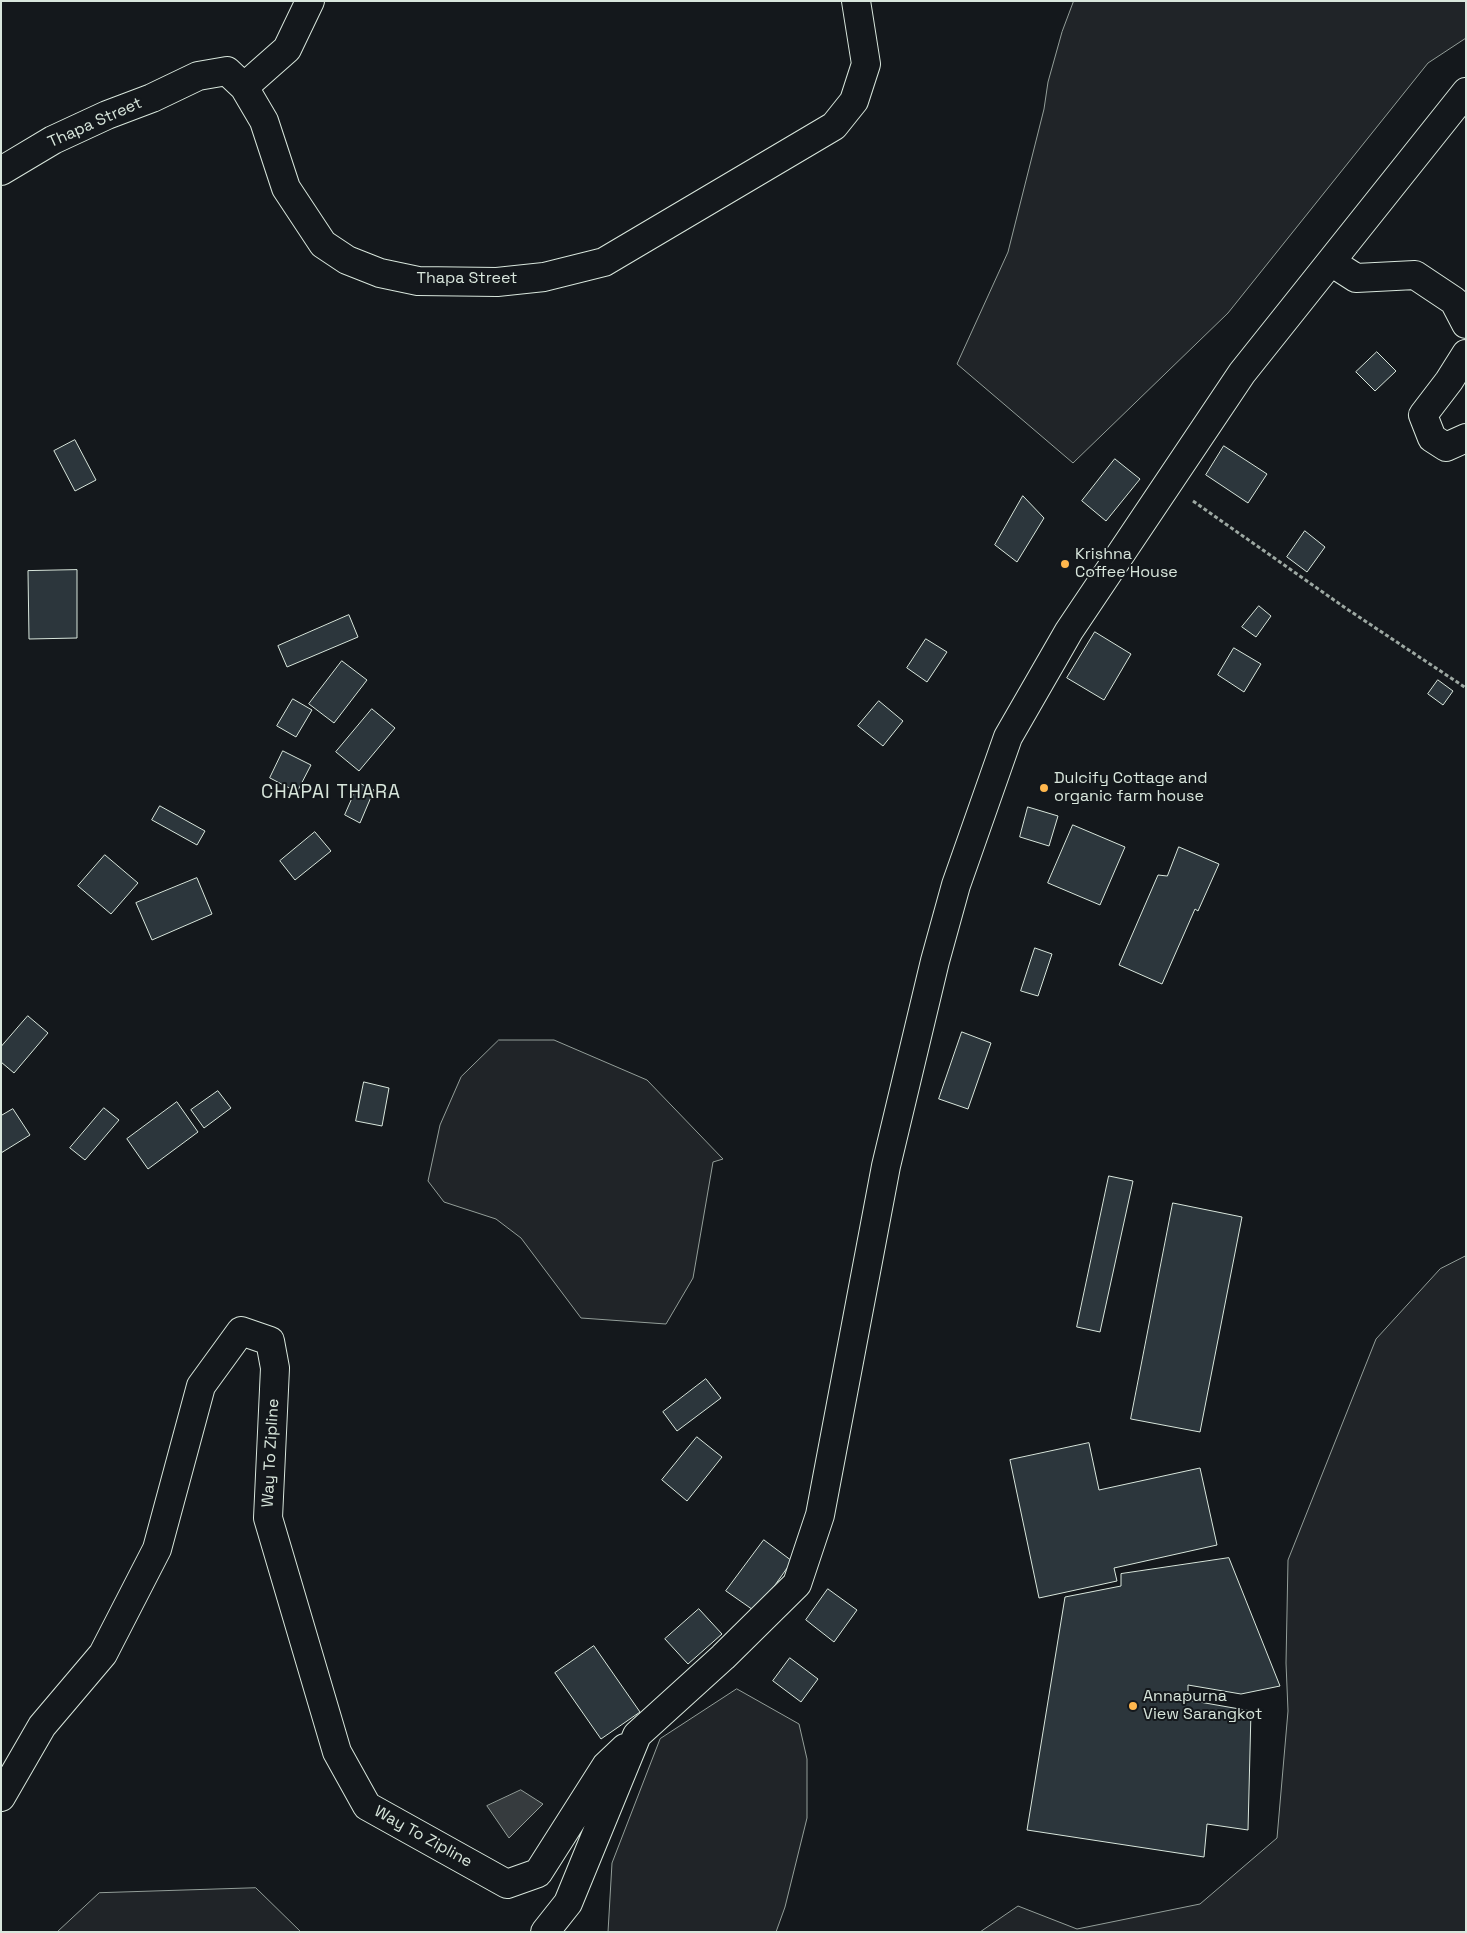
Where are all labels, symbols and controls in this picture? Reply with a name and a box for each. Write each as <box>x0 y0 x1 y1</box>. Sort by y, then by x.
street label: Thapa Street <box>45 94 145 152</box>
street label: Thapa Street <box>417 269 517 289</box>
place label: Krishna Coffee House <box>1075 545 1178 583</box>
marker: Krishna Coffee House <box>1059 558 1071 570</box>
place label: Dulcify Cottage and organic farm house <box>1054 769 1208 807</box>
district label: CHAPAI THARA <box>259 782 403 804</box>
marker: Dulcify Cottage and organic farm house <box>1038 782 1050 794</box>
street label: Way To Zipline <box>259 1398 283 1508</box>
place label: Annapurna View Sarangkot <box>1143 1687 1262 1725</box>
marker: Annapurna View Sarangkot <box>1127 1700 1139 1712</box>
street label: Way To Zipline <box>371 1802 475 1872</box>

